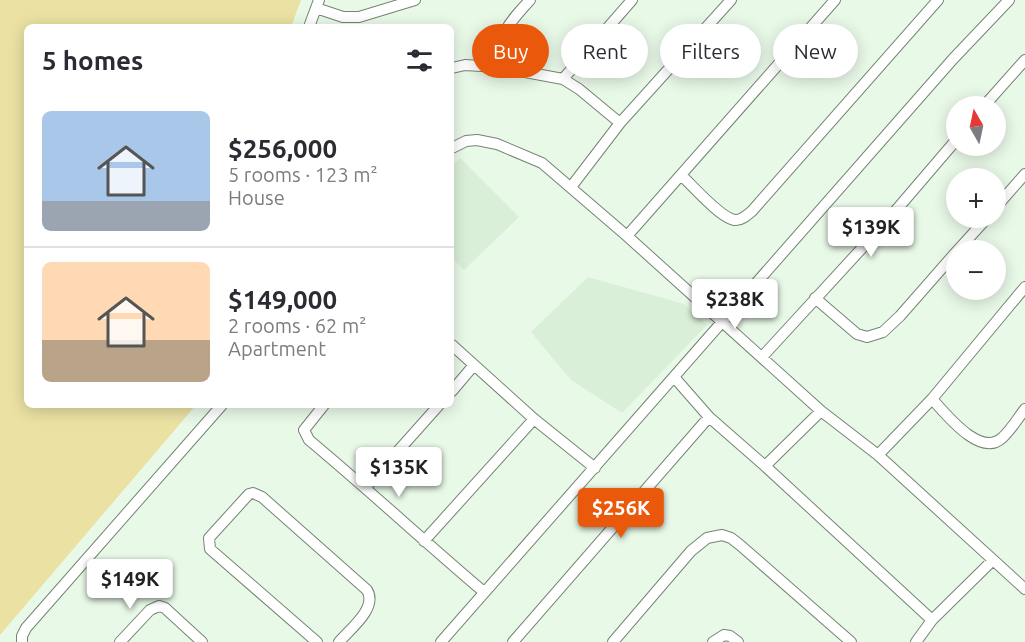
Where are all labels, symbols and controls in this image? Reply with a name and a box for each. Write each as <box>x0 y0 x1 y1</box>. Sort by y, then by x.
chip: Buy <box>472 24 549 78</box>
chip: Rent <box>561 24 648 78</box>
chip: Filters <box>660 24 761 78</box>
chip: New <box>773 24 858 78</box>
icon: filters <box>403 44 436 77</box>
text: 5 homes <box>42 46 143 75</box>
north arrow <box>946 96 1006 156</box>
map controls <box>946 96 1006 300</box>
text: $256,000 <box>228 134 337 163</box>
icon: home <box>90 135 162 207</box>
text: 5 rooms · 123 m² <box>228 163 378 186</box>
button: + <box>946 168 1006 228</box>
text: House <box>228 186 285 209</box>
pin: $139K <box>829 207 913 258</box>
text: $139K <box>842 215 900 238</box>
button: − <box>946 240 1006 300</box>
pin: $238K <box>693 279 777 330</box>
text: $149,000 <box>228 285 337 314</box>
icon: home <box>90 286 162 358</box>
text: $238K <box>706 287 764 310</box>
text: 2 rooms · 62 m² <box>228 314 366 337</box>
text: Apartment <box>228 337 326 360</box>
pin: $135K <box>357 447 441 498</box>
text: $135K <box>370 455 428 478</box>
pin: $256K <box>579 488 663 539</box>
text: $256K <box>592 496 650 519</box>
pin: $149K <box>88 559 172 610</box>
text: $149K <box>101 567 159 590</box>

